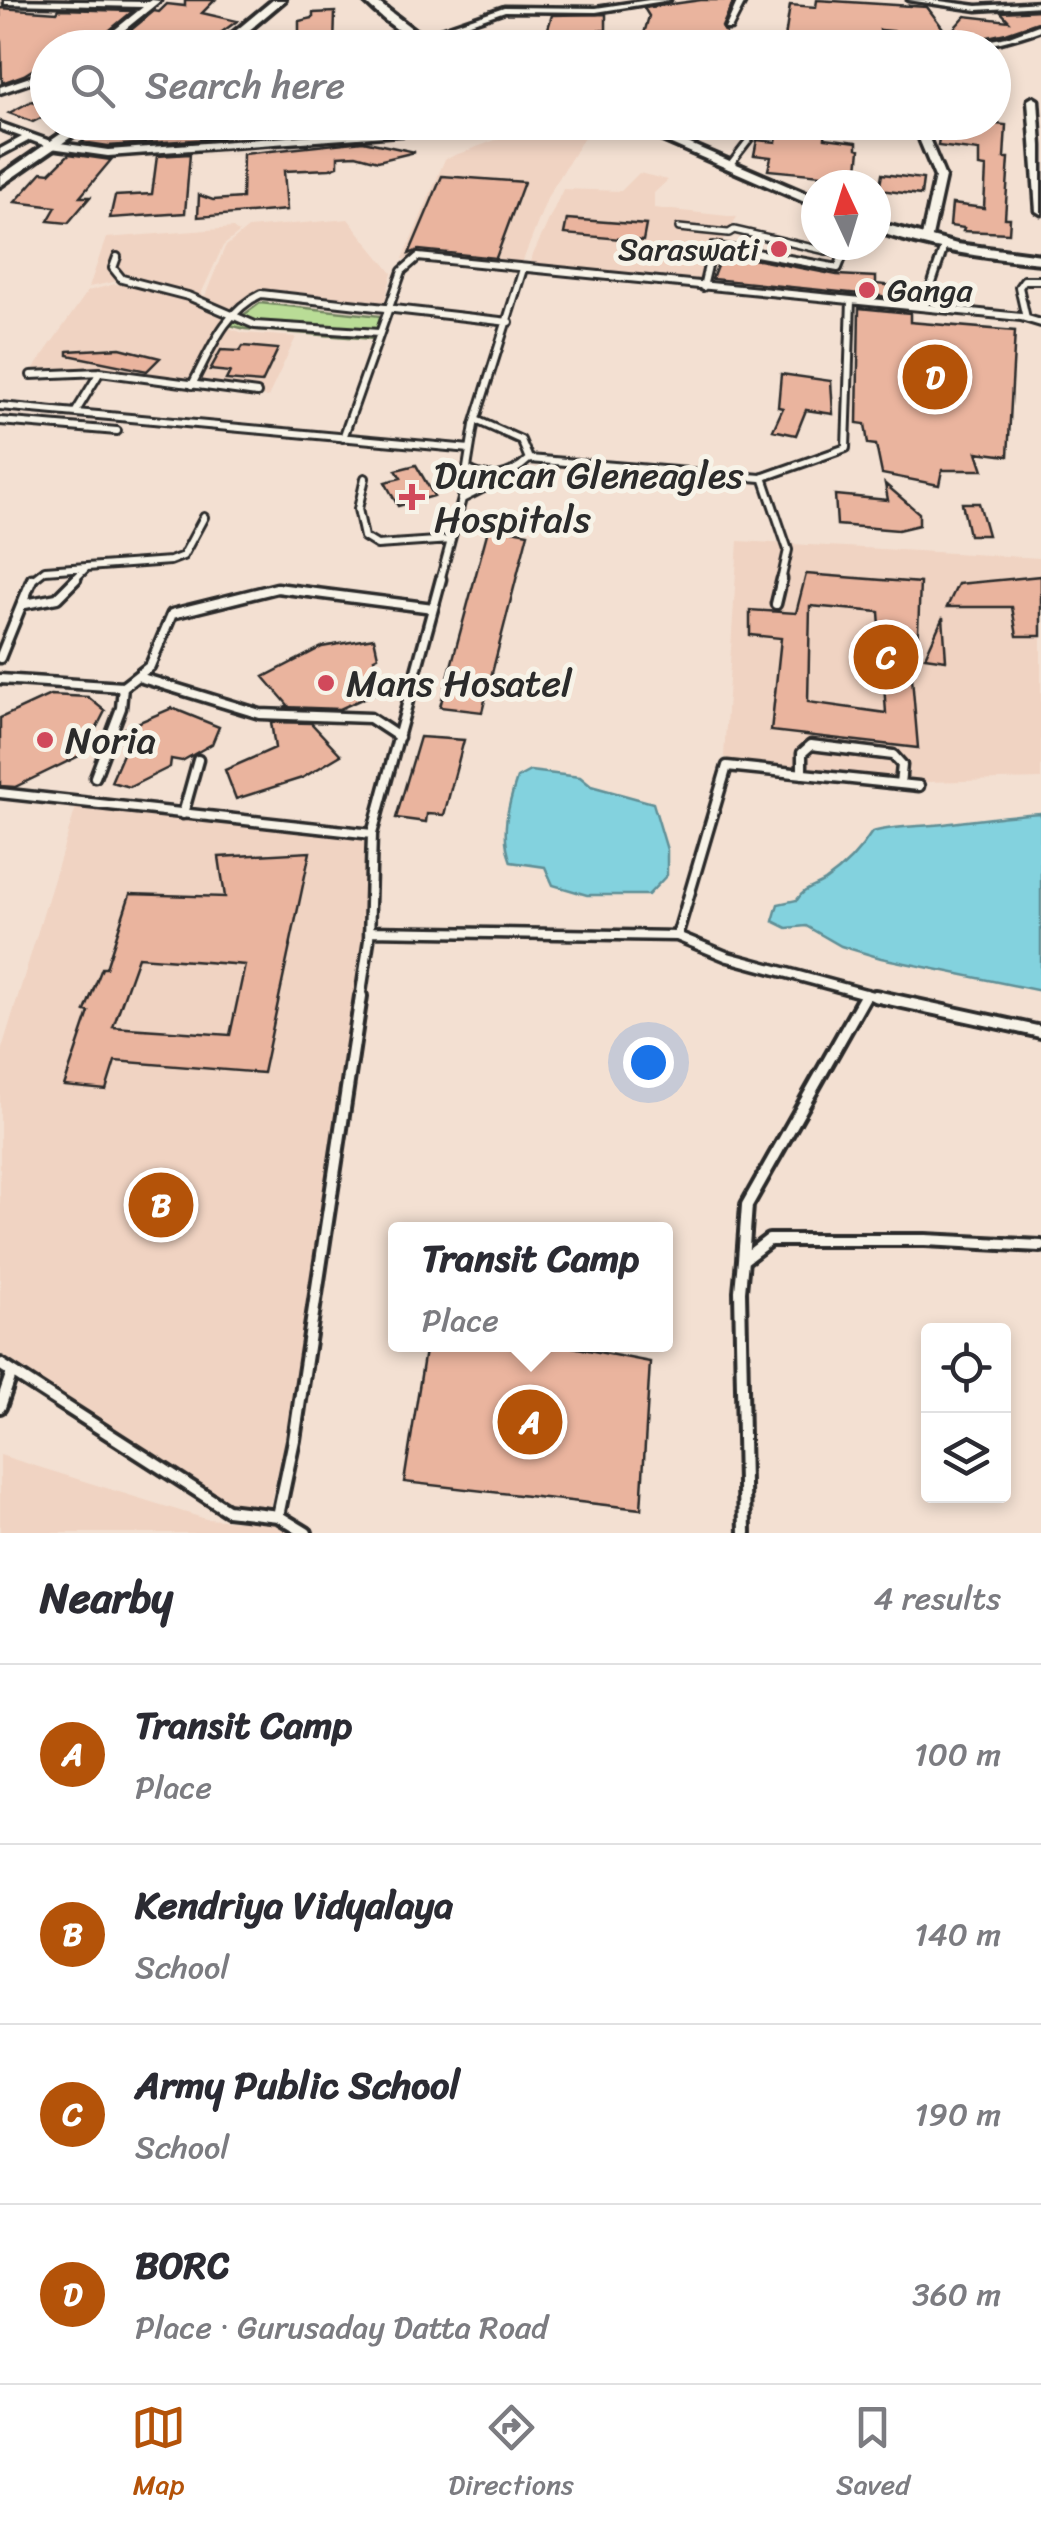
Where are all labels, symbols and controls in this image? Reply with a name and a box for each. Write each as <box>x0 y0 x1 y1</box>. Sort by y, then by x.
search box <box>30 30 1011 140</box>
text: Search here <box>145 52 345 119</box>
icon: search <box>65 58 120 113</box>
north arrow <box>801 170 891 260</box>
place label: Saraswati <box>618 221 760 278</box>
marker: Saraswati <box>768 238 790 260</box>
place label: Ganga <box>887 262 973 319</box>
marker: Ganga <box>856 279 878 301</box>
pin: D <box>902 340 968 414</box>
place label: Duncan Gleneagles Hospitals <box>434 442 744 553</box>
marker: Duncan Gleneagles Hospitals <box>399 484 425 510</box>
pin: C <box>854 620 918 694</box>
place label: Mans Hosatel <box>346 650 573 717</box>
marker: Mans Hosatel <box>315 672 337 694</box>
place label: Noria <box>65 707 156 774</box>
marker: Noria <box>34 729 56 751</box>
your location <box>623 1037 674 1088</box>
pin: B <box>128 1168 194 1242</box>
popup <box>388 1222 673 1352</box>
text: Transit Camp <box>422 1225 639 1292</box>
text: Place <box>422 1292 499 1349</box>
map controls <box>921 1323 1011 1503</box>
button: locate <box>921 1323 1011 1413</box>
pin: A <box>498 1384 562 1460</box>
button: layers <box>921 1413 1011 1503</box>
text: Nearby <box>40 1561 173 1635</box>
text: 4 results <box>873 1570 1001 1627</box>
text: Transit Camp <box>135 1692 352 1759</box>
text: A <box>62 1726 83 1783</box>
text: 100 m <box>914 1726 1001 1783</box>
text: Place <box>135 1759 212 1816</box>
text: Kendriya Vidyalaya <box>135 1872 453 1939</box>
text: B <box>62 1906 83 1963</box>
text: 140 m <box>914 1906 1001 1963</box>
text: School <box>135 1939 229 1996</box>
text: Army Public School <box>135 2052 460 2119</box>
text: C <box>63 2086 82 2143</box>
text: 190 m <box>915 2086 1001 2143</box>
text: School <box>135 2119 229 2176</box>
text: BORC <box>135 2232 229 2299</box>
text: D <box>63 2266 82 2323</box>
text: 360 m <box>912 2266 1001 2323</box>
text: Place · Gurusaday Datta Road <box>135 2299 548 2356</box>
tab: Map <box>131 2400 186 2509</box>
tab: Directions <box>448 2400 574 2509</box>
tab: Saved <box>836 2400 910 2509</box>

